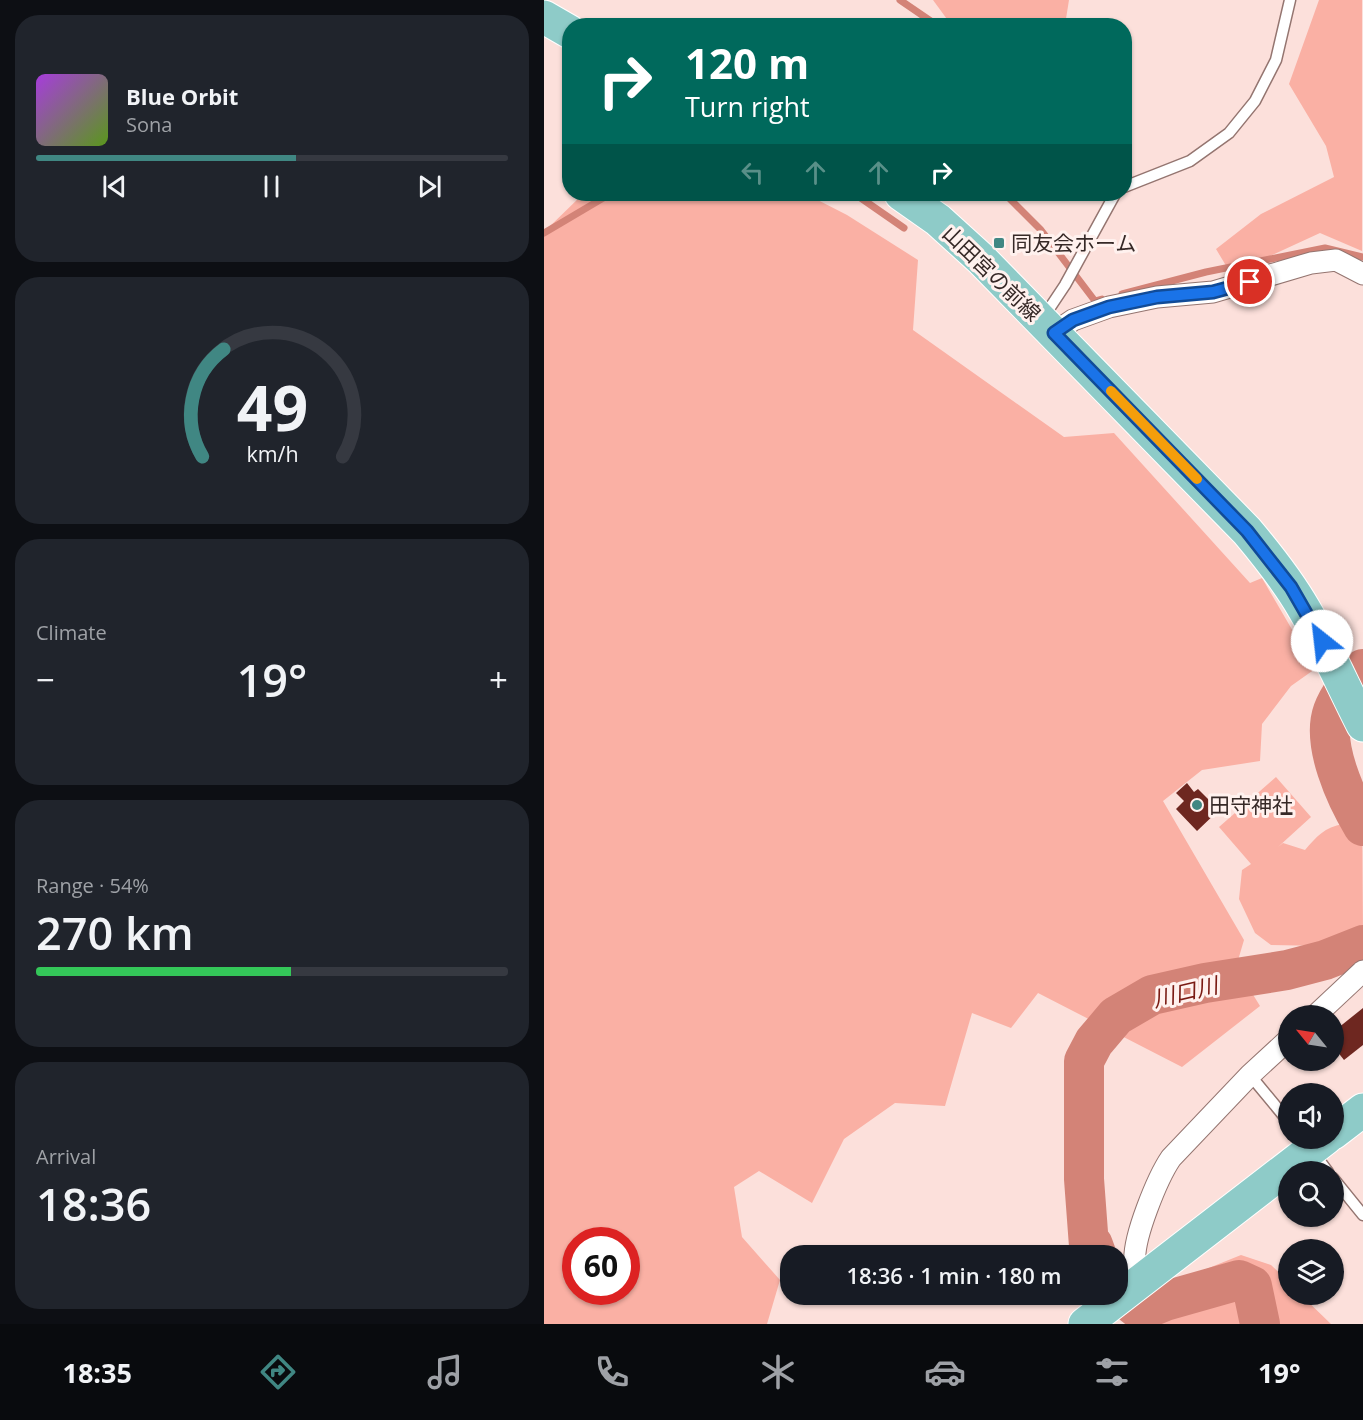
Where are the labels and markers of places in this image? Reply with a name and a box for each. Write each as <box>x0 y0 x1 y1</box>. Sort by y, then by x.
place label: 同友会ホーム <box>1011 229 1136 257</box>
marker: 同友会ホーム <box>992 236 1006 250</box>
pin <box>1224 256 1275 307</box>
place label: 田守神社 <box>1209 791 1293 819</box>
marker: 田守神社 <box>1190 798 1204 812</box>

